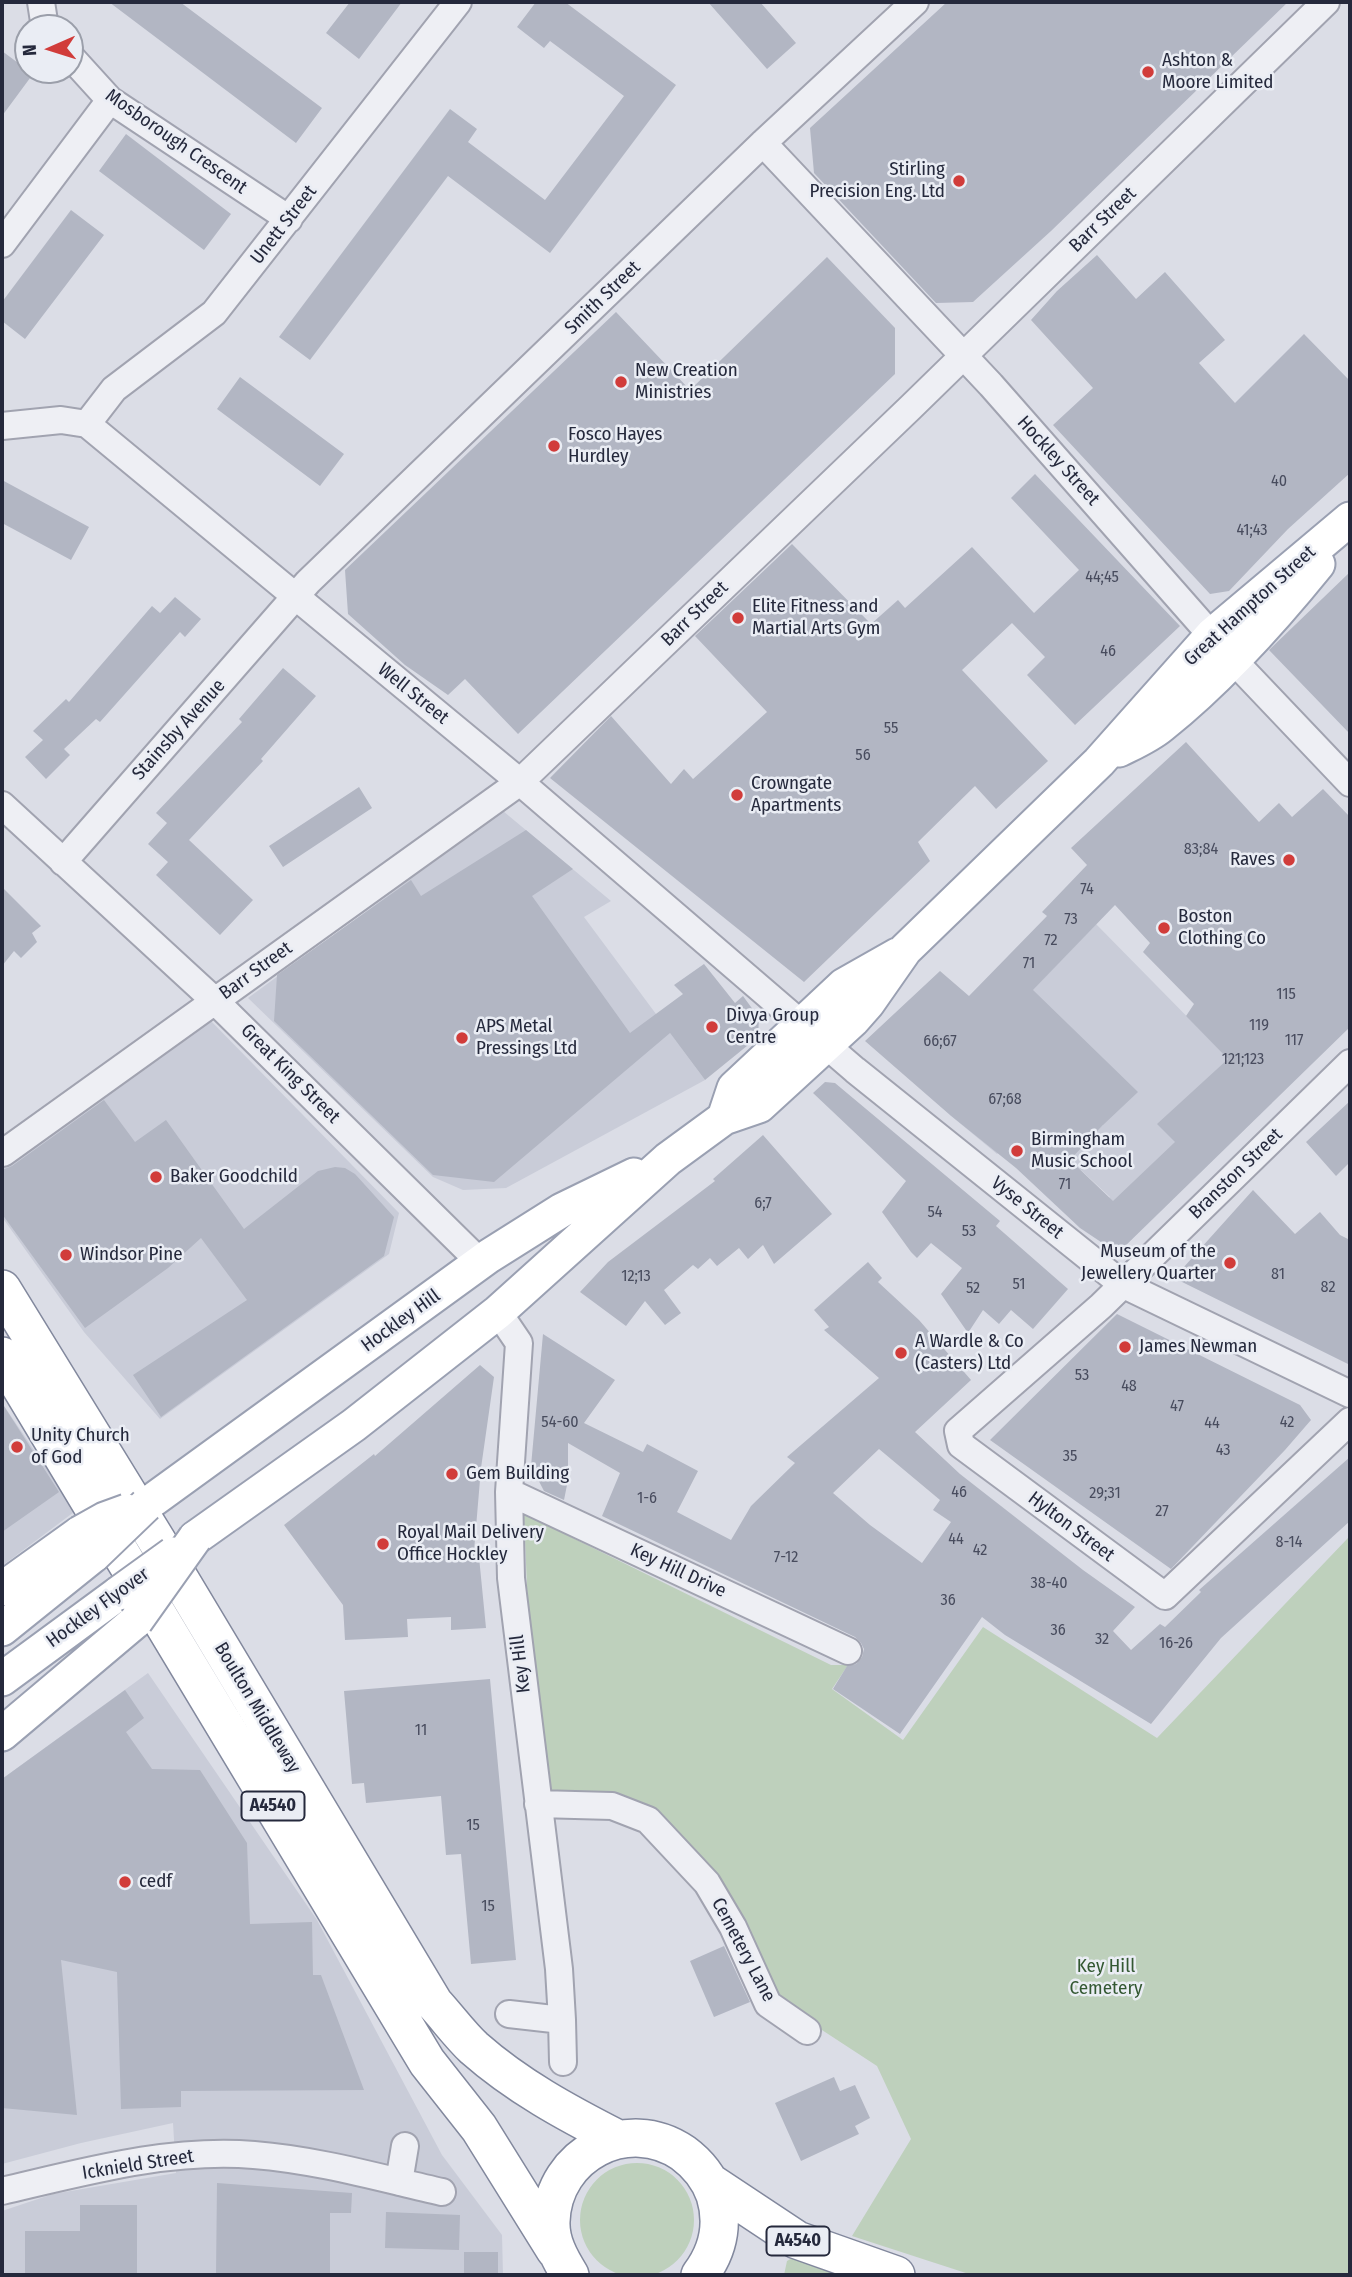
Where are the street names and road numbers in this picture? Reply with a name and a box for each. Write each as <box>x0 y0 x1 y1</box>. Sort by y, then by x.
street label: Mosborough Crescent <box>101 85 251 199</box>
street label: Unett Street <box>246 181 322 269</box>
street label: Barr Street <box>1065 183 1141 257</box>
street label: Smith Street <box>560 256 646 340</box>
street label: Hockley Street <box>1012 412 1104 510</box>
street label: Great Hampton Street <box>1180 541 1320 671</box>
street label: Barr Street <box>657 577 733 651</box>
street label: Well Street <box>373 659 453 729</box>
street label: Stainsby Avenue <box>128 675 230 785</box>
street label: Barr Street <box>215 937 297 1005</box>
street label: Great King Street <box>236 1020 344 1128</box>
street label: Branston Street <box>1185 1124 1287 1224</box>
street label: Vyse Street <box>986 1172 1068 1244</box>
street label: Hockley Hill <box>357 1285 445 1357</box>
street label: Hylton Street <box>1023 1487 1119 1567</box>
street label: Key Hill Drive <box>626 1539 730 1603</box>
street label: Hockley Flyover <box>42 1563 154 1653</box>
street label: Key Hill <box>506 1634 536 1694</box>
street label: Boulton Middleway <box>209 1639 305 1777</box>
road number: A4540 <box>242 1792 304 1820</box>
street label: Cemetery Lane <box>706 1894 780 2006</box>
street label: Icknield Street <box>81 2145 195 2185</box>
road number: A4540 <box>766 2227 830 2256</box>

